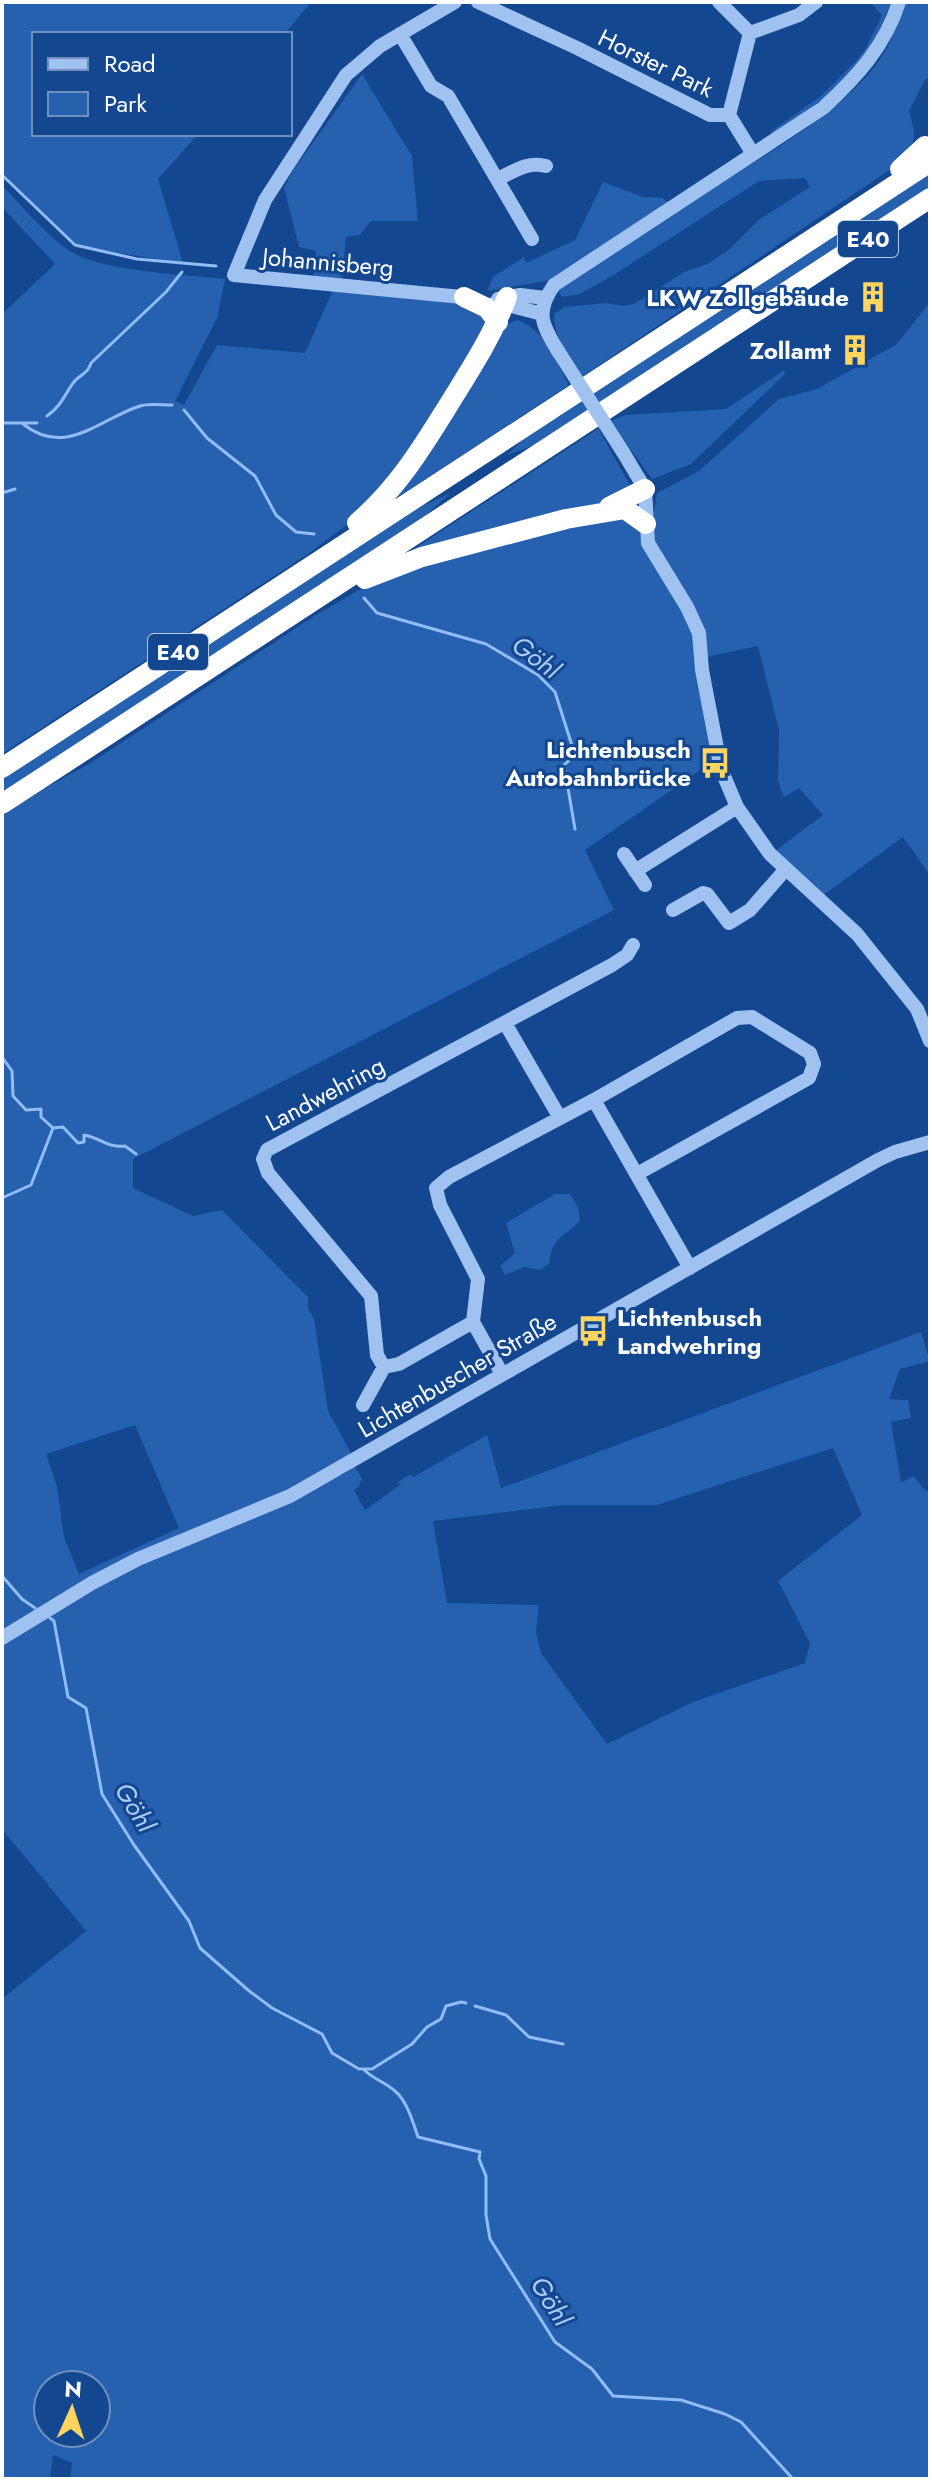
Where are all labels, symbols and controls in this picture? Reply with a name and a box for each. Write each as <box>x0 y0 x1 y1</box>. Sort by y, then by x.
street label: Horster Park <box>592 20 720 106</box>
legend <box>32 32 292 136</box>
text: Road <box>104 46 156 81</box>
text: Park <box>104 86 147 121</box>
road number: E40 <box>838 221 898 257</box>
street label: Johannisberg <box>258 239 395 285</box>
place label: LKW Zollgebäude <box>646 280 849 315</box>
building icon: LKW Zollgebäude <box>856 280 890 314</box>
place label: Zollamt <box>749 333 831 368</box>
building icon: Zollamt <box>838 333 872 367</box>
water label: Göhl <box>504 626 569 689</box>
road number: E40 <box>148 634 208 670</box>
place label: Lichtenbusch Autobahnbrücke <box>504 732 691 795</box>
bus stop icon: Lichtenbusch Autobahnbrücke <box>698 746 732 780</box>
street label: Landwehring <box>259 1048 391 1140</box>
place label: Lichtenbusch Landwehring <box>617 1300 762 1363</box>
street label: Lichtenbuscher Straße <box>351 1304 563 1446</box>
bus stop icon: Lichtenbusch Landwehring <box>576 1314 610 1348</box>
water label: Göhl <box>105 1775 165 1840</box>
water label: Göhl <box>521 2269 582 2334</box>
north arrow <box>32 2369 112 2449</box>
text: N <box>63 2373 83 2405</box>

